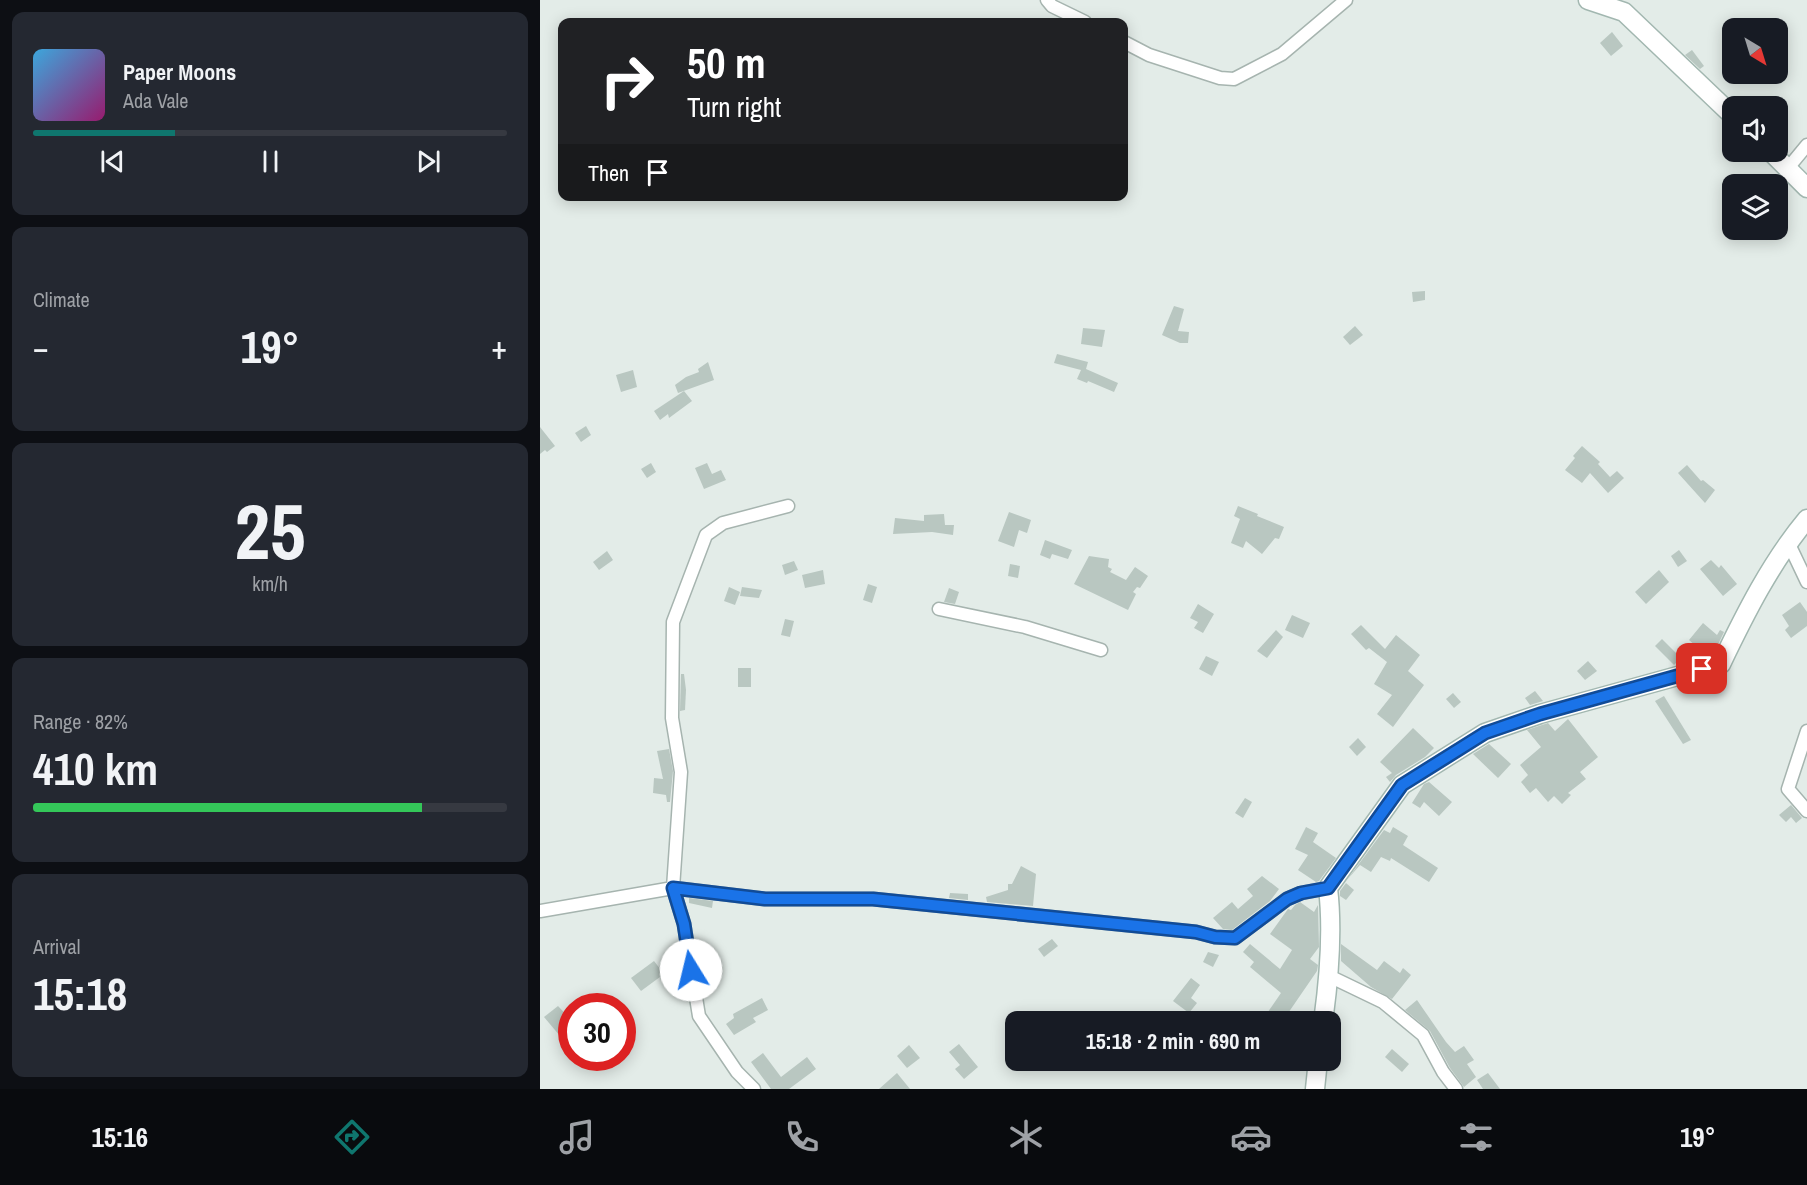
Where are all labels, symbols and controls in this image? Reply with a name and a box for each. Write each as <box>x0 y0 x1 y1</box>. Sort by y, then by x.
north arrow <box>1722 18 1788 84</box>
map controls <box>1722 18 1788 240</box>
text: 50 m <box>687 35 766 91</box>
icon: right <box>588 42 666 120</box>
text: Paper Moons <box>123 57 236 87</box>
text: Ada Vale <box>123 87 188 114</box>
text: Turn right <box>687 89 781 125</box>
button: sound <box>1722 96 1788 162</box>
icon: previous <box>96 145 129 178</box>
icon: pause <box>254 145 287 178</box>
icon: next <box>412 145 445 178</box>
icon: arrive <box>641 156 674 189</box>
text: Then <box>588 158 629 188</box>
button: layers <box>1722 174 1788 240</box>
text: Climate <box>33 286 90 313</box>
text: 19° <box>240 316 300 377</box>
text: − <box>33 325 49 369</box>
text: + <box>491 325 507 369</box>
text: 25 <box>234 478 306 583</box>
text: km/h <box>252 570 288 597</box>
pin <box>1676 643 1727 694</box>
icon: arrive <box>1685 652 1718 685</box>
text: Range · 82% <box>33 708 128 735</box>
text: 410 km <box>33 738 158 799</box>
text: Arrival <box>33 933 80 960</box>
position arrow <box>659 938 723 1002</box>
text: 15:18 <box>33 963 127 1024</box>
speed limit sign: 30 <box>558 993 636 1071</box>
text: 15:18 · 2 min · 690 m <box>1086 1026 1260 1056</box>
icon: directions <box>331 1116 373 1158</box>
icon: music <box>556 1116 598 1158</box>
icon: phone <box>781 1116 823 1158</box>
icon: climate <box>1005 1116 1047 1158</box>
icon: car <box>1230 1116 1272 1158</box>
icon: filters <box>1455 1116 1497 1158</box>
text: 15:16 <box>91 1119 148 1155</box>
text: 19° <box>1680 1119 1716 1155</box>

